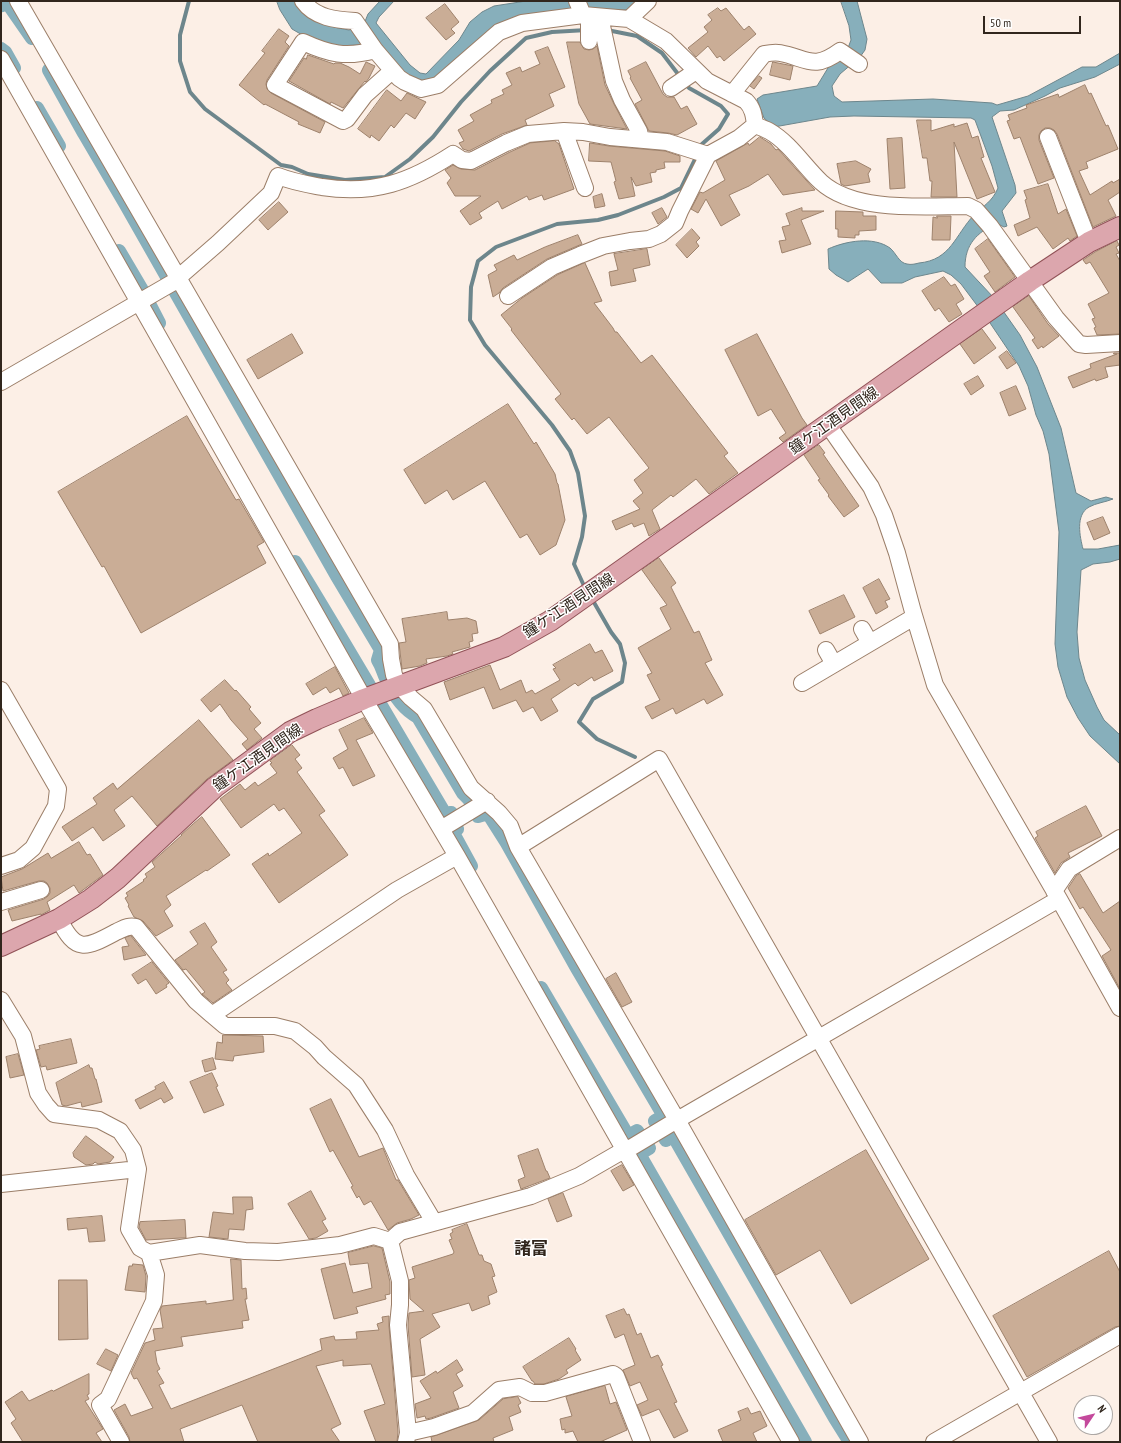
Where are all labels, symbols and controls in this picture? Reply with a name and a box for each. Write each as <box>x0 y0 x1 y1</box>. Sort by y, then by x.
scale bar <box>985 8 1083 34</box>
text: 50 m <box>990 15 1011 30</box>
street label: 鐘ケ江酒見間線 <box>786 384 882 458</box>
street label: 鐘ケ江酒見間線 <box>520 570 618 642</box>
street label: 鐘ケ江酒見間線 <box>210 721 306 795</box>
district label: 諸富 <box>514 1239 548 1259</box>
north arrow <box>1073 1395 1113 1435</box>
text: N <box>1095 1402 1109 1415</box>

